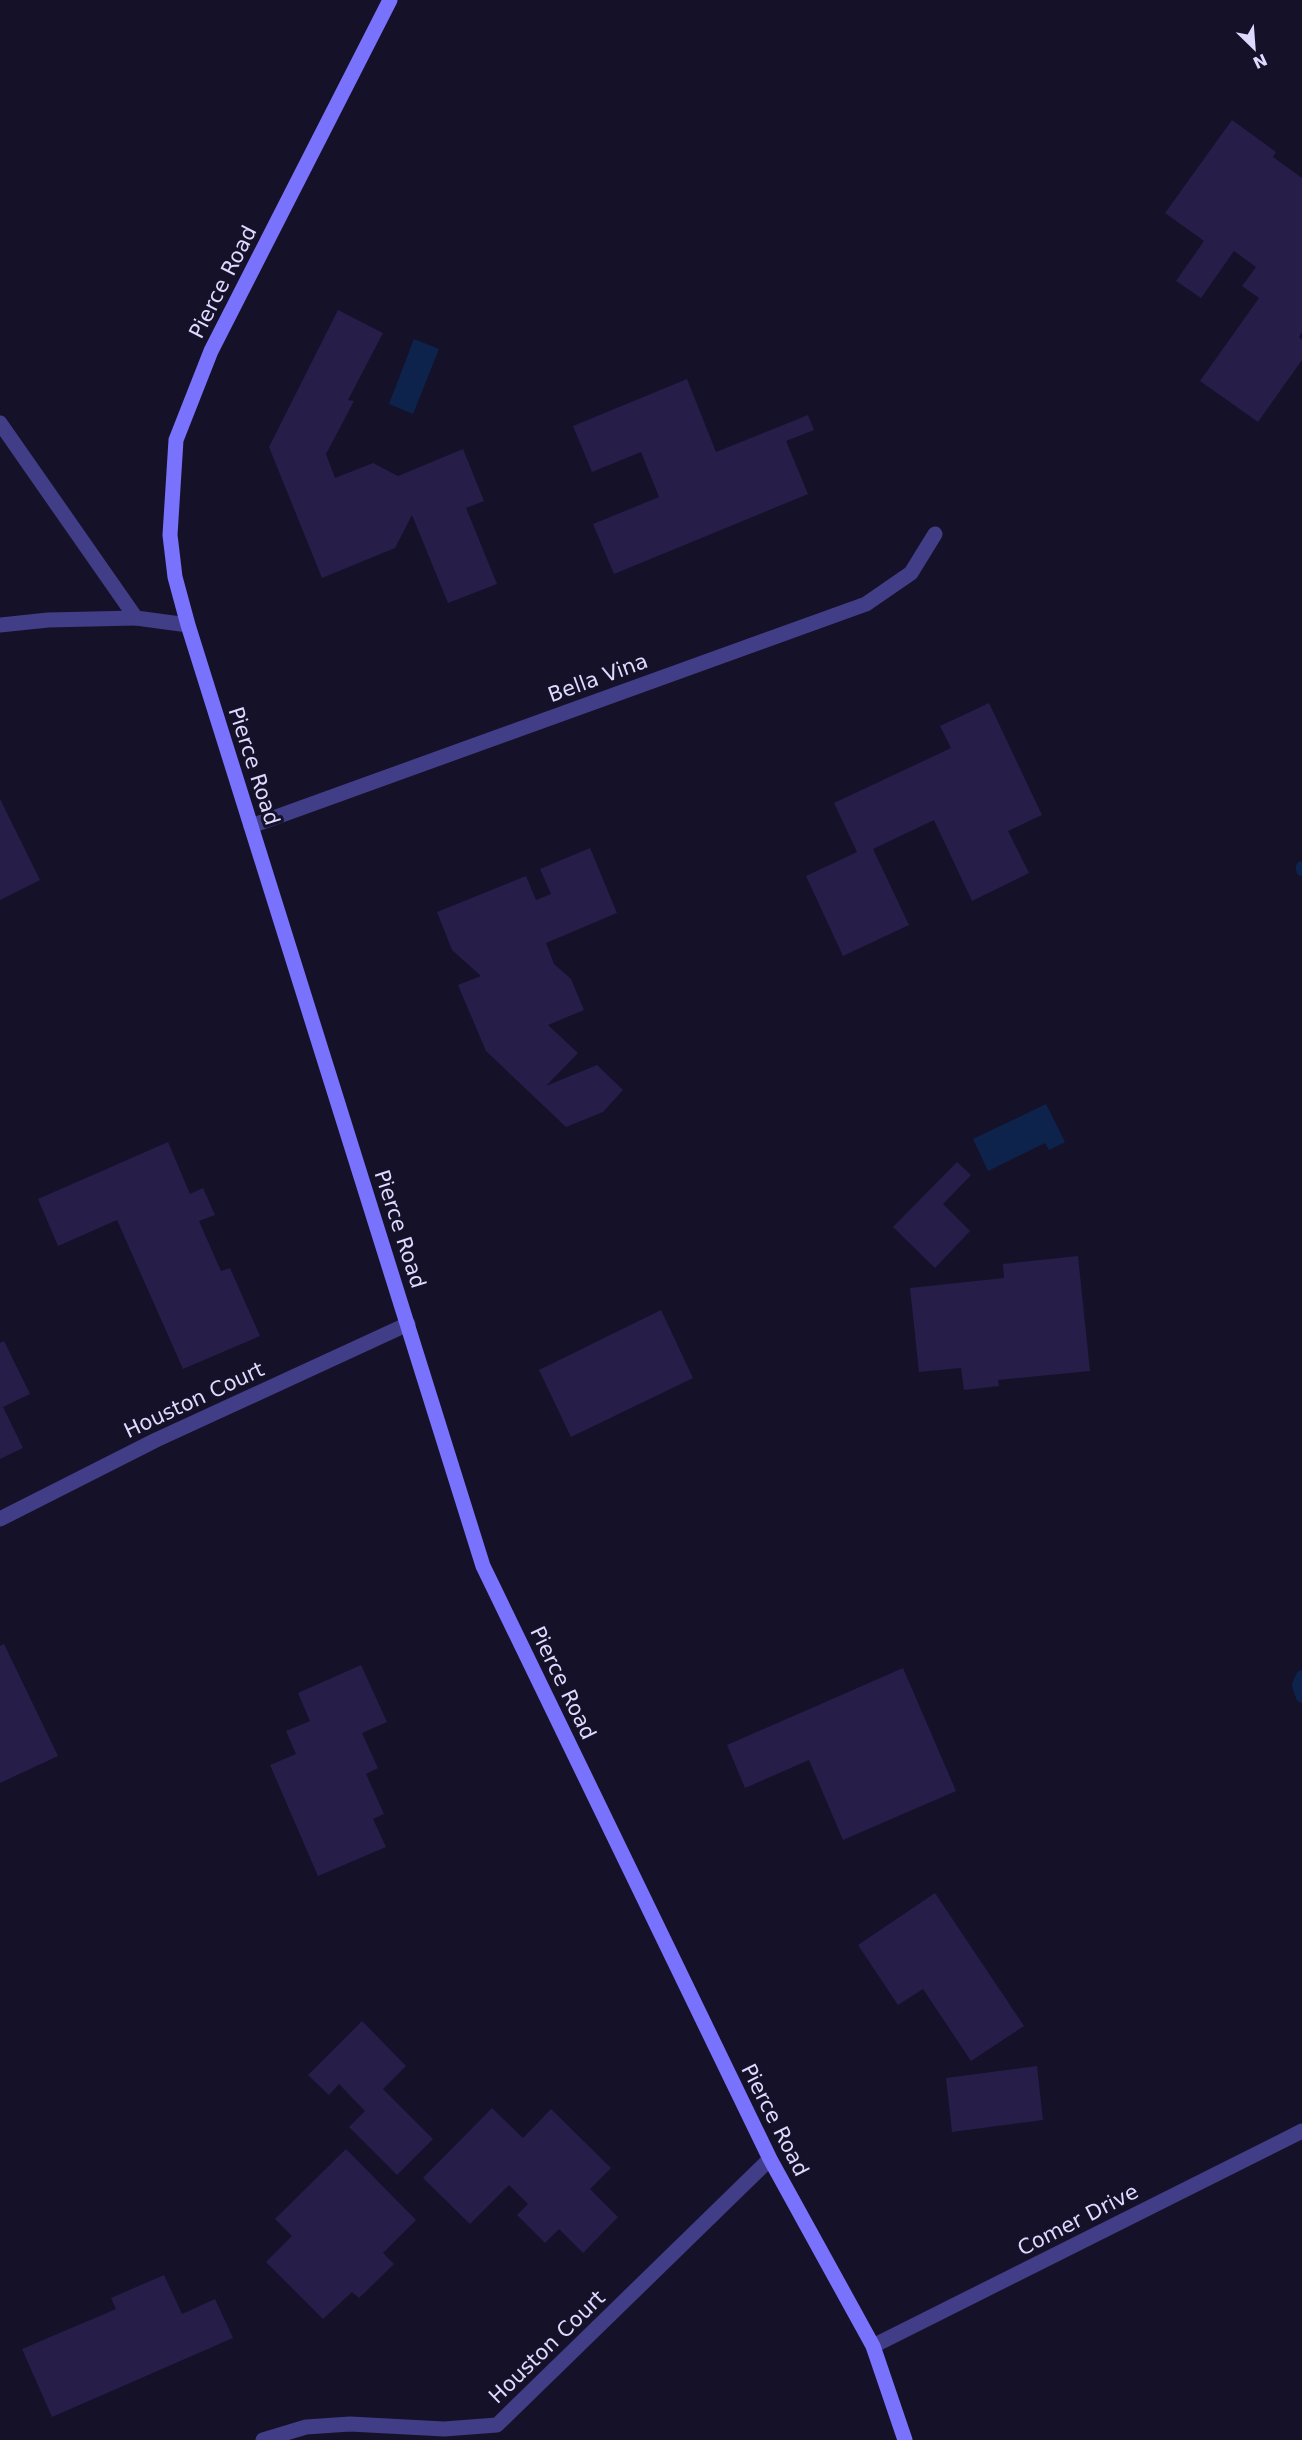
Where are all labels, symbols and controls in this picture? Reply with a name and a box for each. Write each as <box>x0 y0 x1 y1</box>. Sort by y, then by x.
north arrow <box>1224 18 1284 78</box>
text: N <box>1250 50 1270 73</box>
street label: Pierce Road <box>184 222 262 342</box>
street label: Bella Vina <box>545 649 651 707</box>
street label: Pierce Road <box>224 704 284 828</box>
street label: Pierce Road <box>370 1167 430 1291</box>
street label: Houston Court <box>120 1357 268 1443</box>
street label: Pierce Road <box>525 1622 601 1744</box>
street label: Pierce Road <box>736 2060 814 2180</box>
street label: Comer Drive <box>1014 2179 1142 2261</box>
street label: Houston Court <box>484 2286 610 2408</box>

